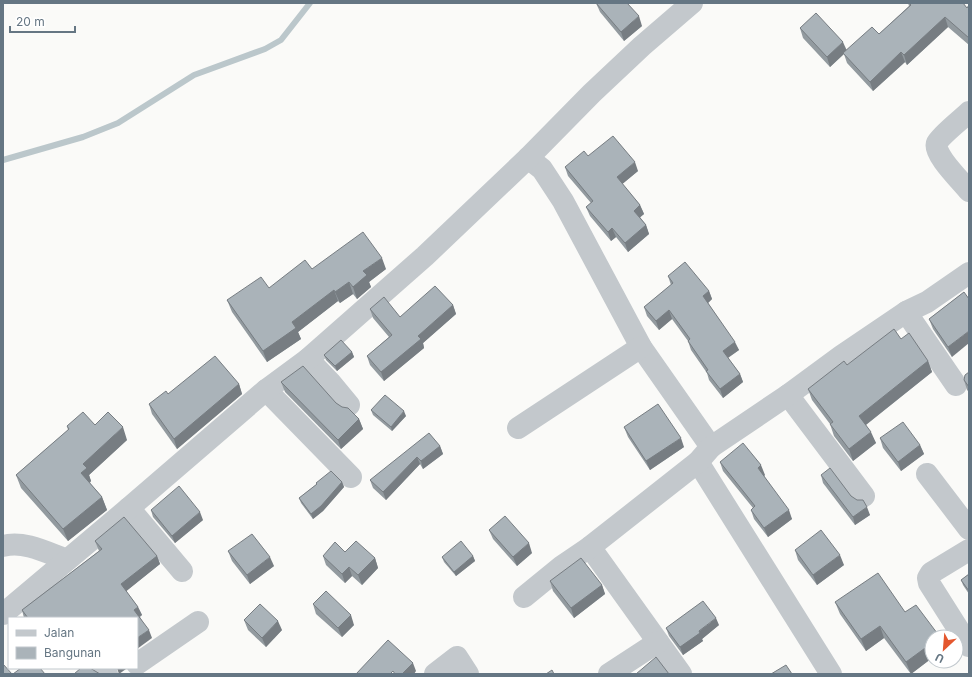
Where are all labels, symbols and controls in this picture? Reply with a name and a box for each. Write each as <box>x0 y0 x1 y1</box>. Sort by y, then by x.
scale bar <box>10 8 75 34</box>
text: 20 m <box>16 14 45 29</box>
legend <box>8 617 138 669</box>
text: Jalan <box>44 625 74 640</box>
north arrow <box>924 629 964 669</box>
text: Bangunan <box>44 645 101 660</box>
text: U <box>933 650 946 666</box>

